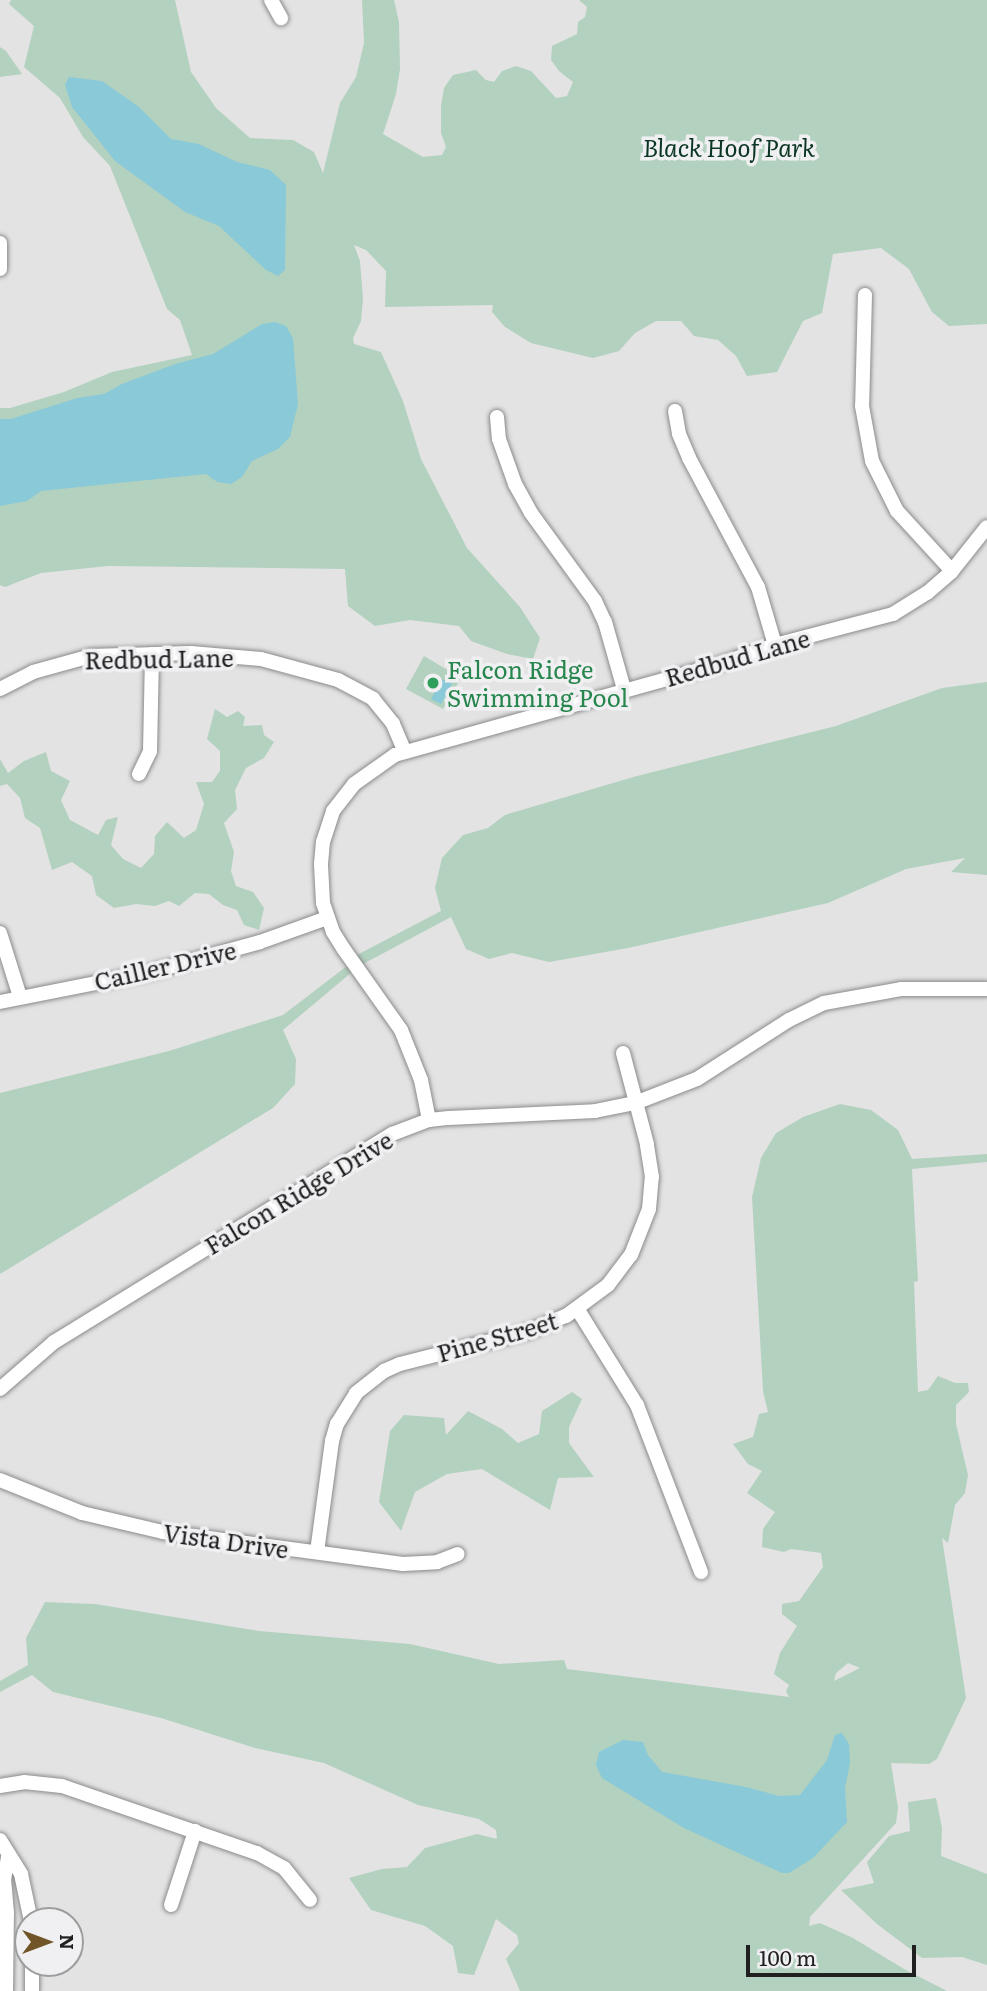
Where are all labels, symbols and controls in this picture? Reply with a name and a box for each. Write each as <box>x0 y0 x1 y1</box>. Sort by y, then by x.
park label: Black Hoof Park <box>643 133 815 161</box>
street label: Redbud Lane <box>661 623 813 691</box>
street label: Redbud Lane <box>84 642 234 674</box>
place label: Falcon Ridge Swimming Pool <box>447 655 628 711</box>
marker: Falcon Ridge Swimming Pool <box>425 675 441 691</box>
street label: Cailler Drive <box>91 935 239 995</box>
street label: Falcon Ridge Drive <box>199 1124 397 1260</box>
street label: Pine Street <box>433 1305 561 1367</box>
street label: Vista Drive <box>162 1517 290 1563</box>
north arrow <box>14 1907 84 1977</box>
scale bar <box>749 1932 919 1976</box>
text: N <box>54 1934 82 1950</box>
text: 100 m <box>759 1941 816 1972</box>

